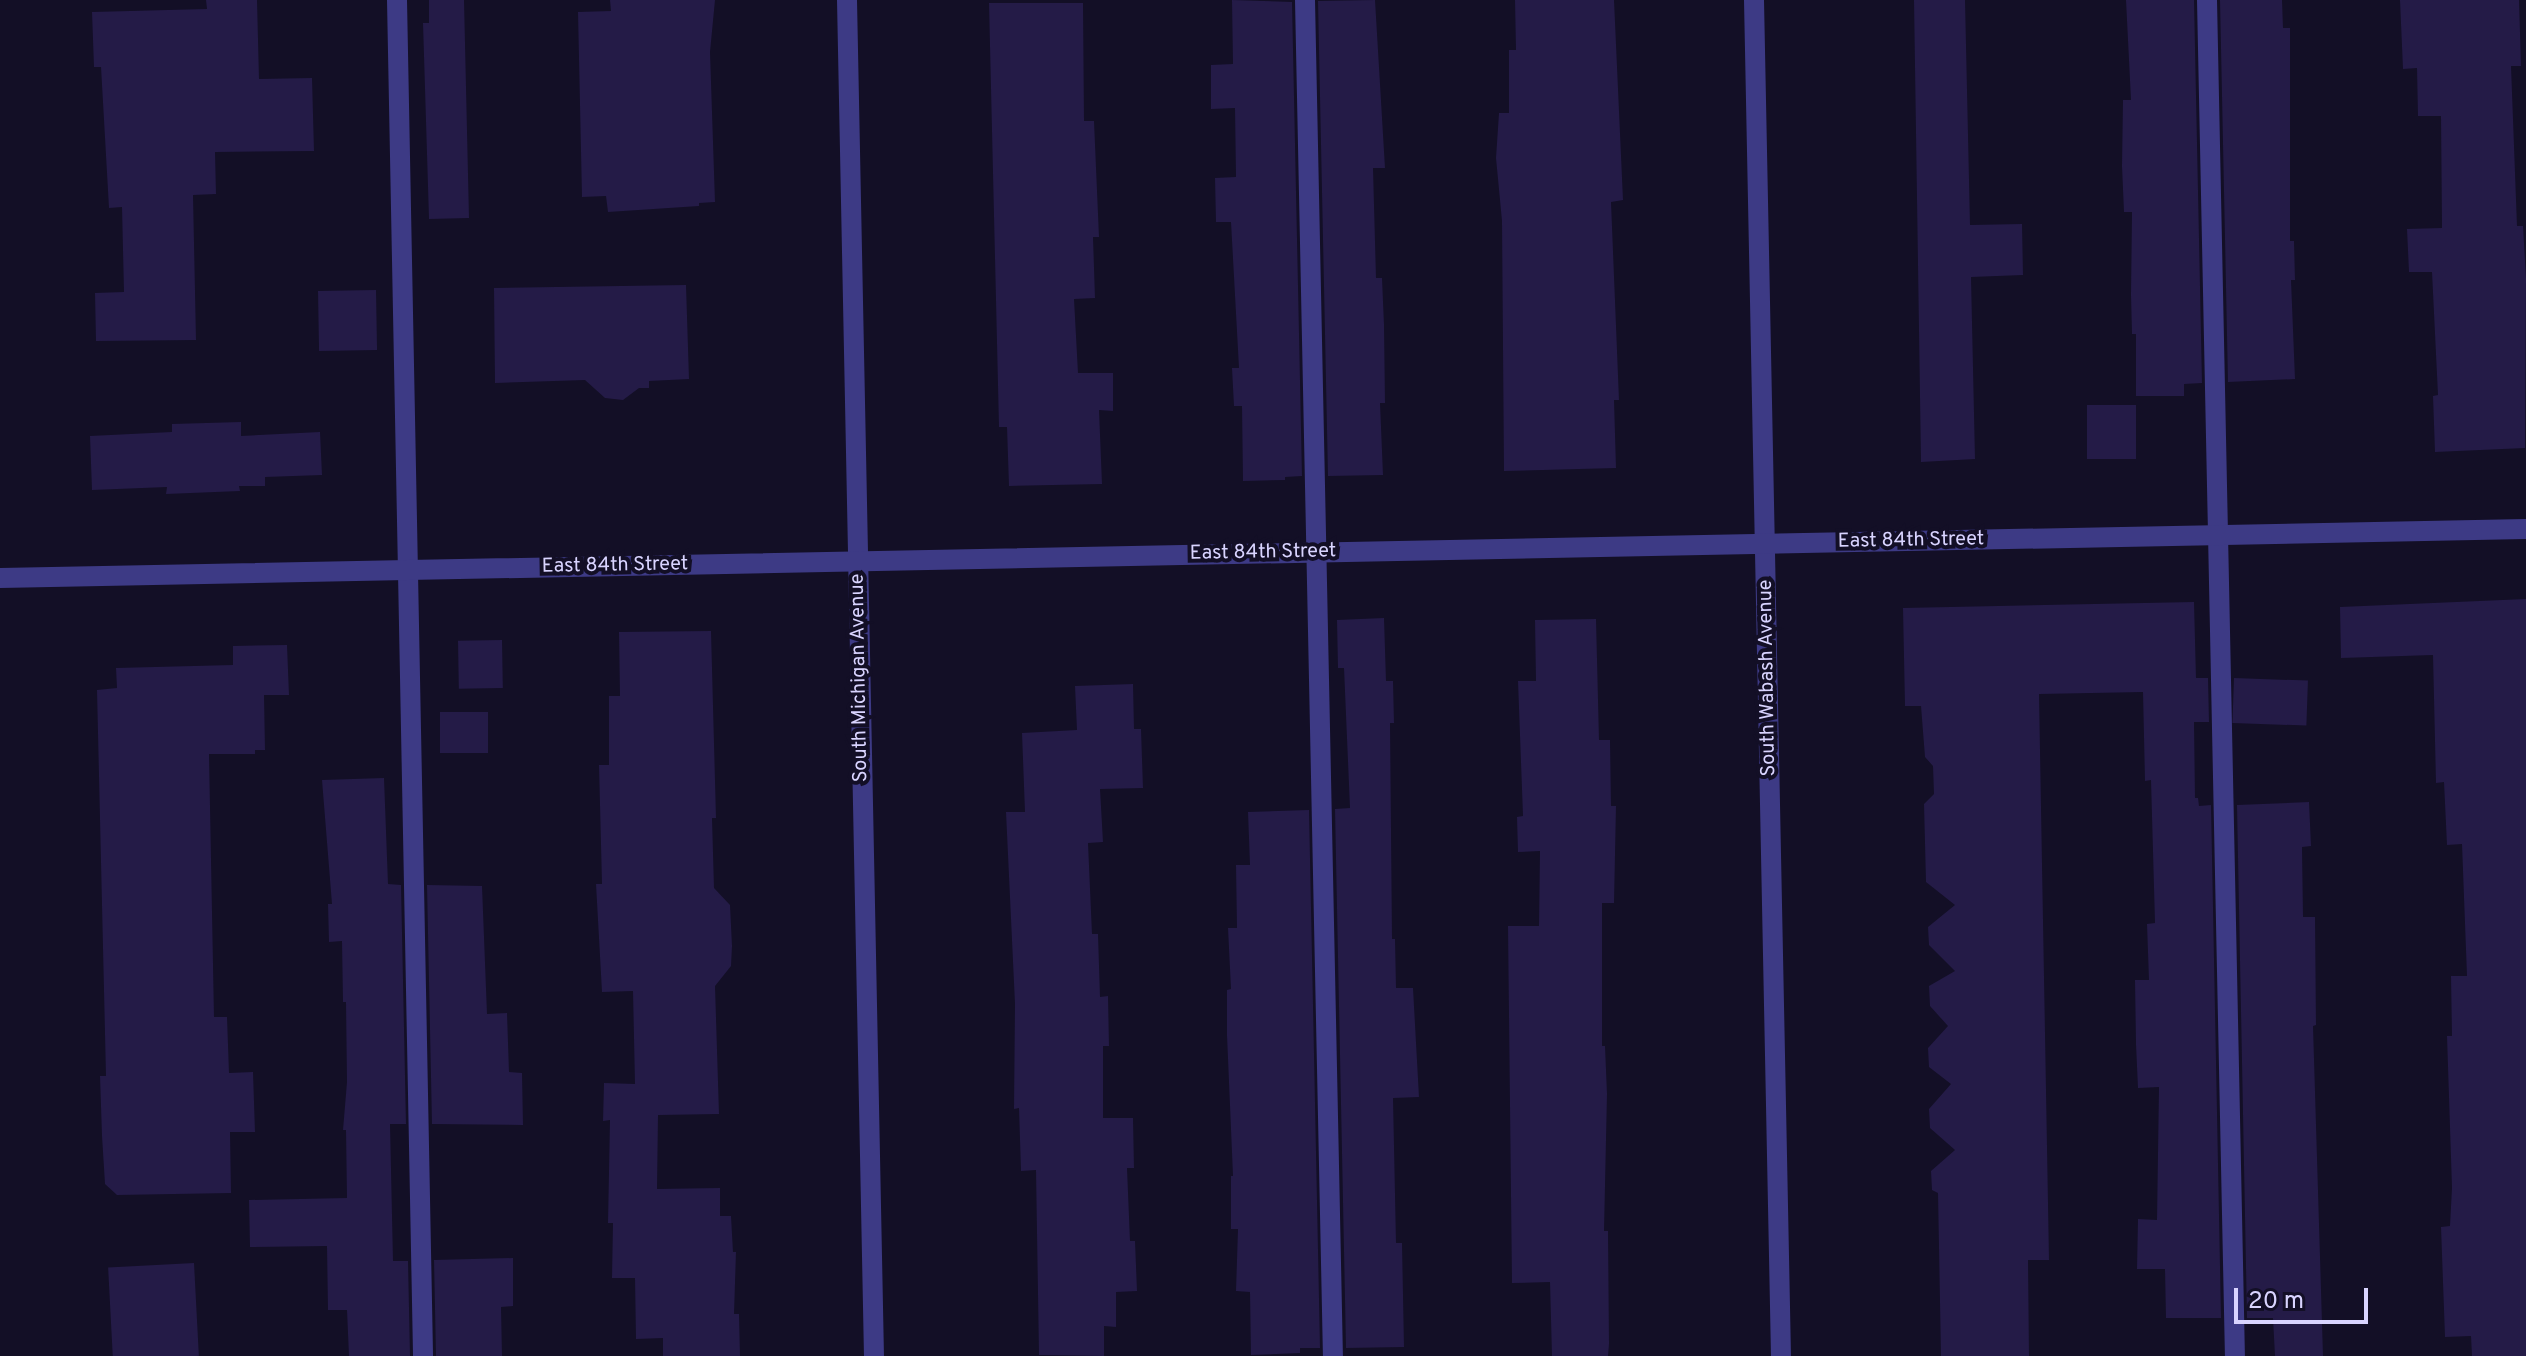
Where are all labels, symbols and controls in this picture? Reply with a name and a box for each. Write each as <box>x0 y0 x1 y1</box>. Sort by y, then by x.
street label: East 84th Street <box>1837 528 1985 554</box>
street label: East 84th Street <box>1189 540 1337 566</box>
street label: East 84th Street <box>541 553 689 579</box>
street label: South Michigan Avenue <box>846 573 874 783</box>
street label: South Wabash Avenue <box>1754 579 1782 777</box>
scale bar <box>2238 1272 2372 1322</box>
text: 20 m <box>2248 1287 2304 1317</box>

